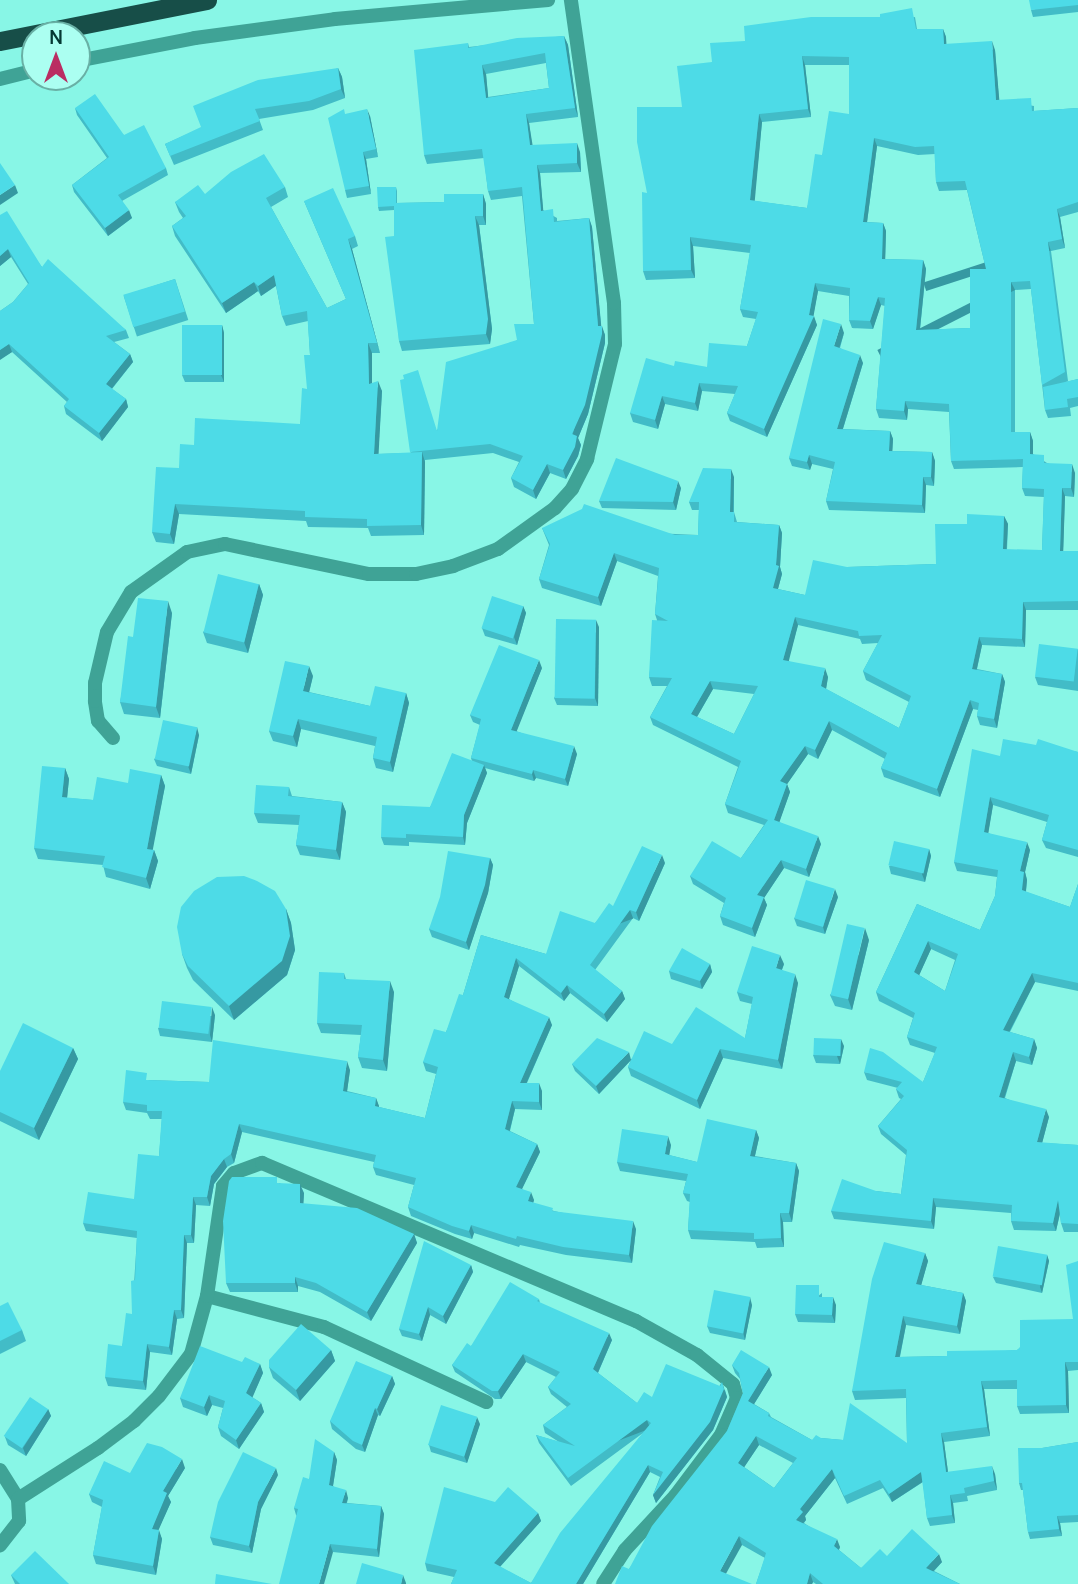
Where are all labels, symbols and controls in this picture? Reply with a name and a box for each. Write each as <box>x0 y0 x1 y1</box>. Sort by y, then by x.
north arrow <box>21 21 91 91</box>
text: N <box>49 24 63 50</box>

